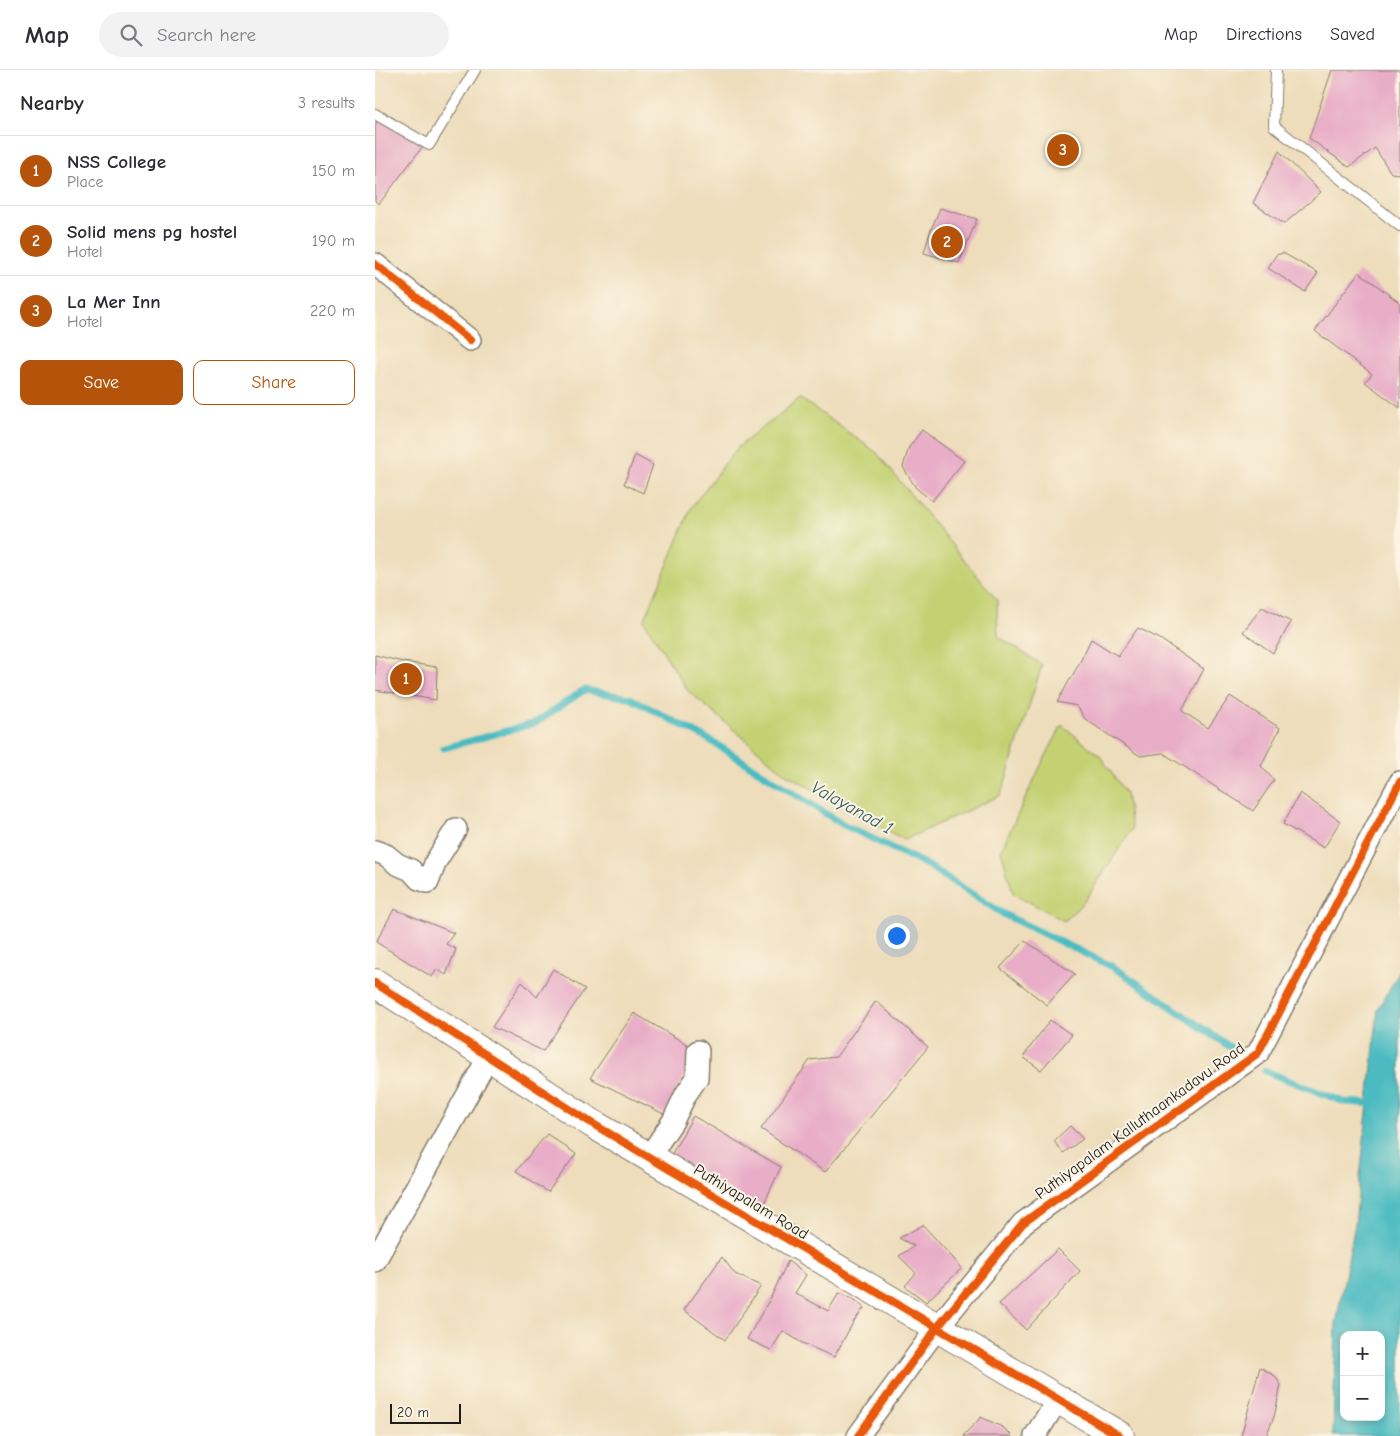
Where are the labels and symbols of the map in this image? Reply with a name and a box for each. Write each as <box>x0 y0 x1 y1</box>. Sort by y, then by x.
pin: 3 <box>1047 131 1079 169</box>
pin: 2 <box>931 223 963 261</box>
pin: 1 <box>390 660 422 698</box>
water label: Valayanad 1 <box>807 777 897 839</box>
your location <box>884 923 910 949</box>
street label: Puthiyapalam Kalluthaankadavu Road <box>1032 1039 1248 1203</box>
street label: Puthiyapalam Road <box>690 1161 812 1243</box>
scale bar <box>390 1401 461 1424</box>

